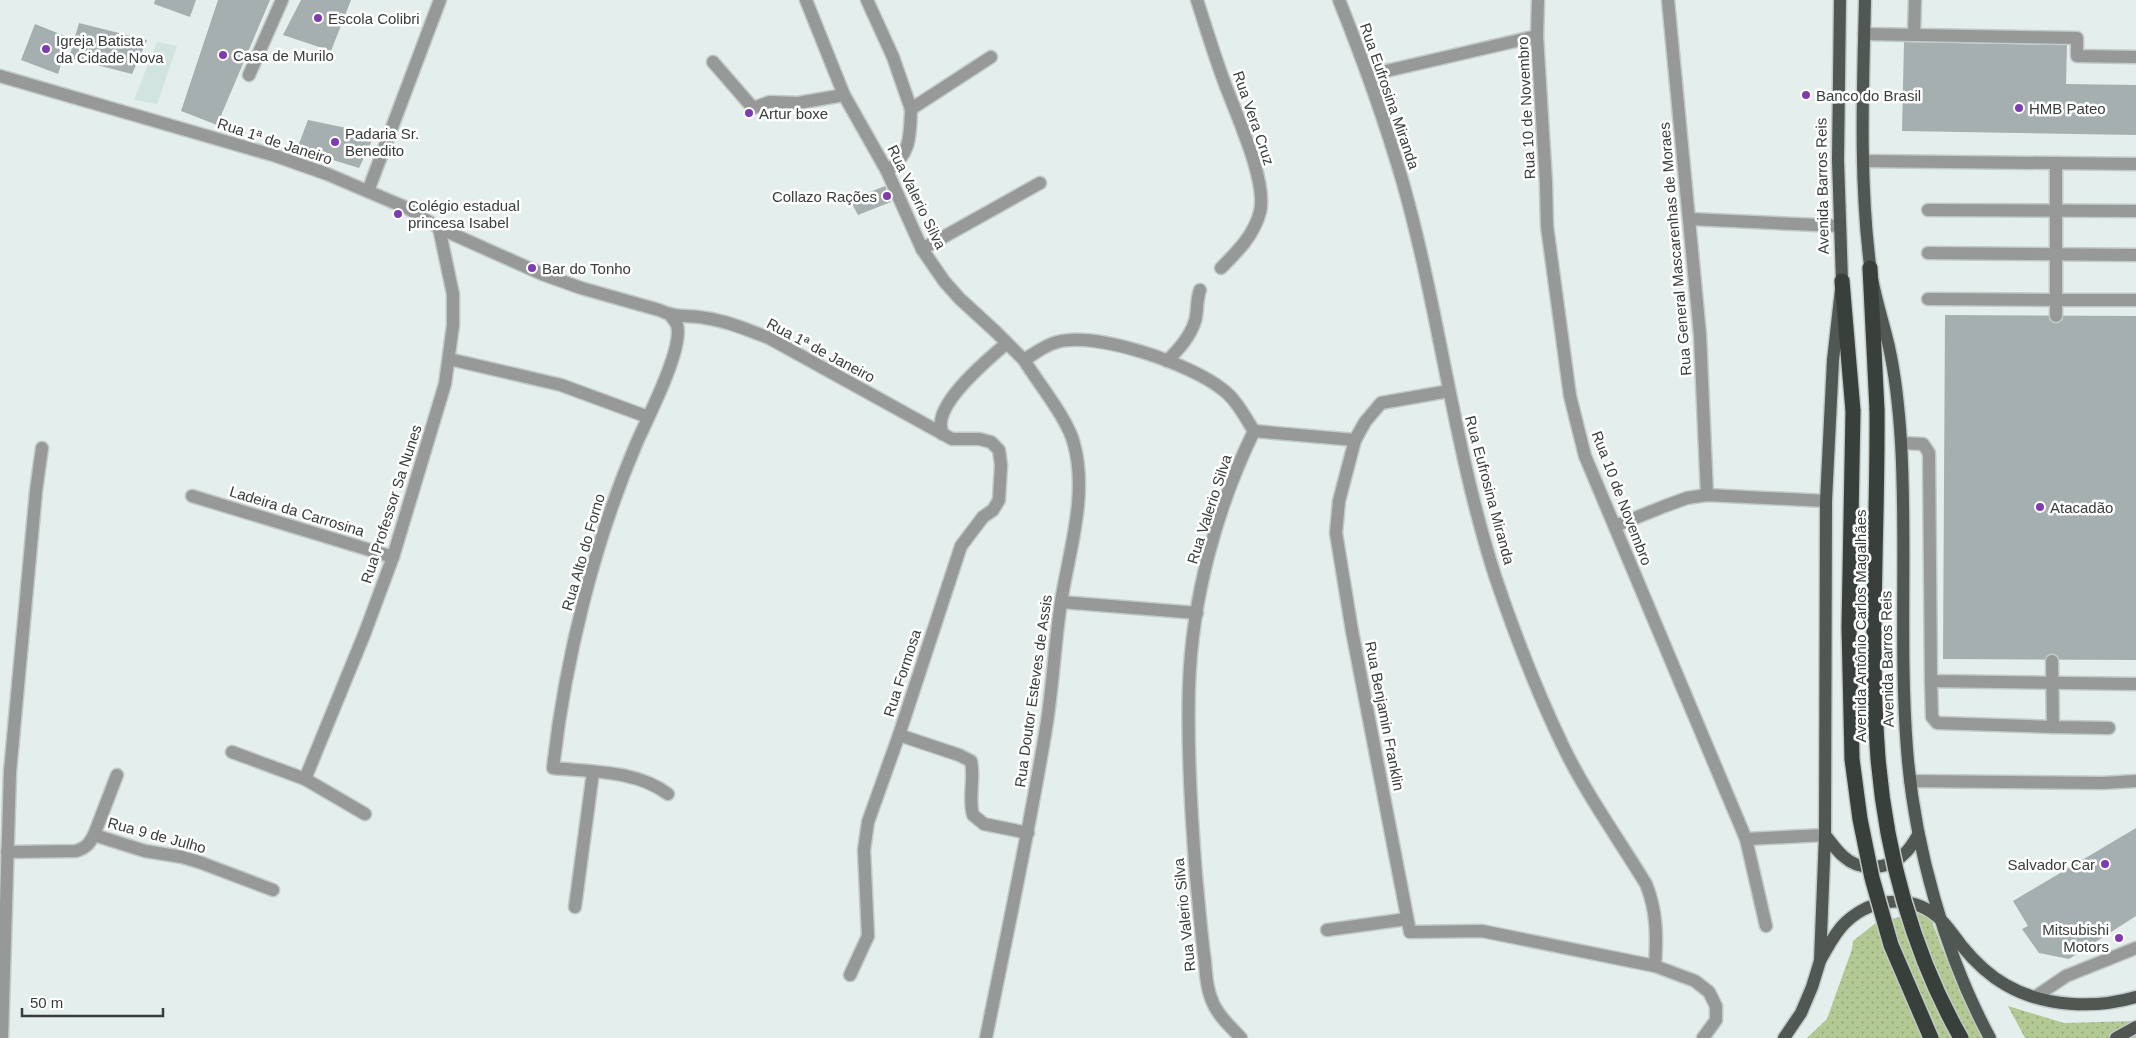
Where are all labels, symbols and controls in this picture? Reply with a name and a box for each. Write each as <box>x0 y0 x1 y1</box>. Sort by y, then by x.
place label: Escola Colibri <box>328 10 420 27</box>
marker: Escola Colibri <box>312 12 324 24</box>
street label: Rua Eufrosina Miranda <box>1357 21 1423 172</box>
place label: Igreja Batista da Cidade Nova <box>56 32 164 66</box>
street label: Rua 10 de Novembro <box>1514 36 1538 180</box>
marker: Igreja Batista da Cidade Nova <box>40 43 52 55</box>
place label: Casa de Murilo <box>233 47 334 64</box>
marker: Casa de Murilo <box>217 49 229 61</box>
street label: Rua Vera Cruz <box>1230 69 1278 167</box>
place label: Banco do Brasil <box>1816 87 1921 104</box>
marker: Banco do Brasil <box>1800 89 1812 101</box>
place label: HMB Pateo <box>2029 100 2106 117</box>
marker: HMB Pateo <box>2013 102 2025 114</box>
place label: Artur boxe <box>759 105 828 122</box>
marker: Artur boxe <box>743 107 755 119</box>
street label: Rua 1ª de Janeiro <box>215 114 335 168</box>
street label: Avenida Barros Reis <box>1812 118 1832 254</box>
street label: Rua General Mascarenhas de Moraes <box>1655 122 1695 376</box>
place label: Padaria Sr. Benedito <box>345 125 419 159</box>
marker: Padaria Sr. Benedito <box>329 136 341 148</box>
street label: Rua Valerio Silva <box>884 142 950 253</box>
place label: Collazo Rações <box>772 188 877 205</box>
marker: Collazo Rações <box>881 190 893 202</box>
place label: Colégio estadual princesa Isabel <box>408 197 520 231</box>
marker: Colégio estadual princesa Isabel <box>392 208 404 220</box>
place label: Bar do Tonho <box>542 260 631 277</box>
marker: Bar do Tonho <box>526 262 538 274</box>
street label: Rua 1ª de Janeiro <box>764 314 878 386</box>
street label: Rua Eufrosina Miranda <box>1462 414 1518 567</box>
street label: Rua Professor Sa Nunes <box>357 422 425 586</box>
street label: Rua 10 de Novembro <box>1589 428 1655 568</box>
street label: Rua Valerio Silva <box>1183 452 1235 566</box>
street label: Ladeira da Carrosina <box>228 482 367 540</box>
street label: Rua Alto do Forno <box>558 492 608 612</box>
place label: Atacadão <box>2050 499 2113 516</box>
marker: Atacadão <box>2034 501 2046 513</box>
street label: Avenida Antônio Carlos Magalhães <box>1852 509 1869 743</box>
street label: Avenida Barros Reis <box>1877 591 1897 727</box>
street label: Rua Doutor Esteves de Assis <box>1011 594 1055 788</box>
street label: Rua Formosa <box>880 627 924 719</box>
street label: Rua Benjamin Franklin <box>1362 640 1408 792</box>
street label: Rua 9 de Julho <box>106 814 208 856</box>
place label: Salvador Car <box>2007 856 2095 873</box>
street label: Rua Valerio Silva <box>1170 857 1198 973</box>
marker: Salvador Car <box>2099 858 2111 870</box>
place label: Mitsubishi Motors <box>2042 921 2109 955</box>
marker: Mitsubishi Motors <box>2113 932 2125 944</box>
scale bar <box>22 986 164 1018</box>
text: 50 m <box>30 994 63 1011</box>

